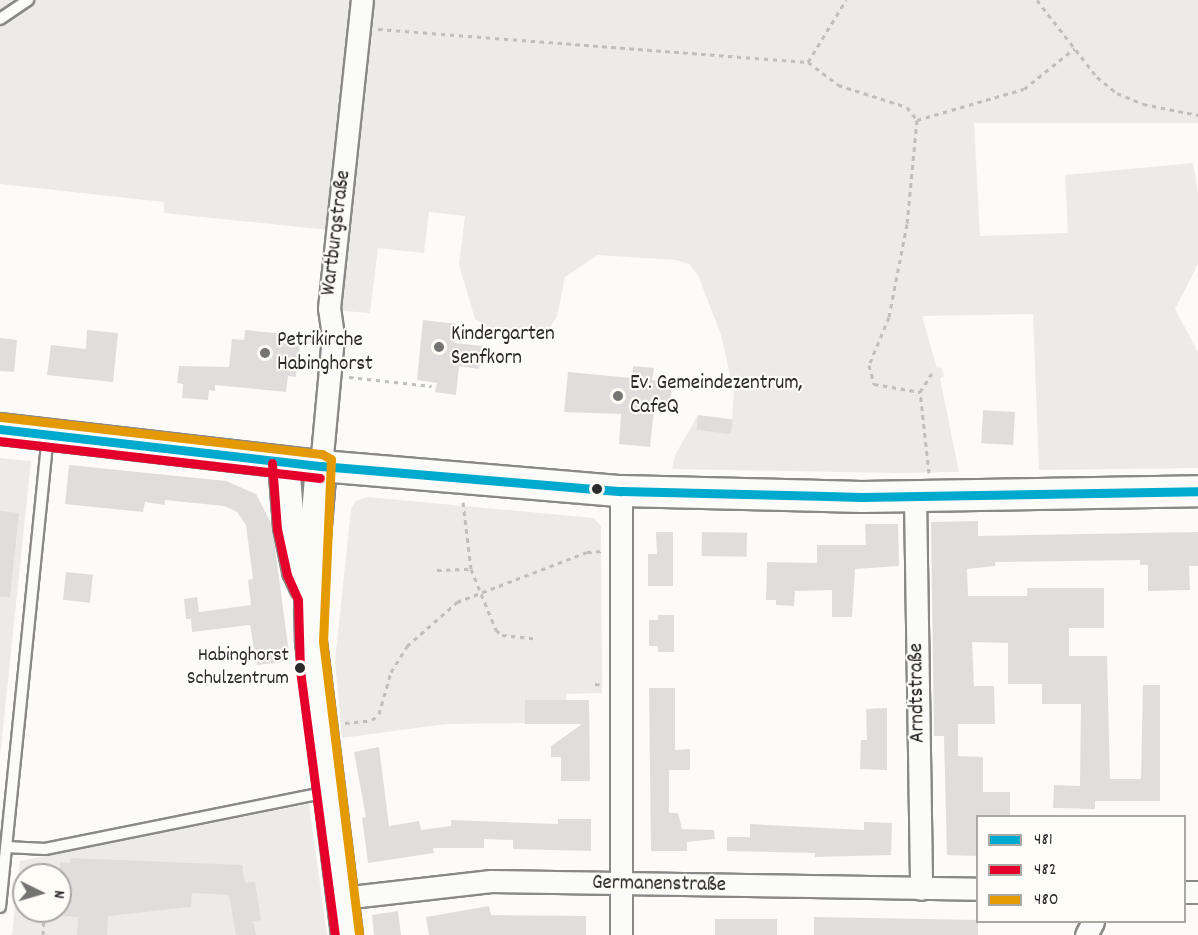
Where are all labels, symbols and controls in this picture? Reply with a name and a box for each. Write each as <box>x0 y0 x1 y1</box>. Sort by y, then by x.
street label: Wartburgstraße <box>317 169 357 297</box>
place label: Kindergarten Senfkorn <box>451 322 555 372</box>
place label: Petrikirche Habinghorst <box>277 328 373 378</box>
marker: Kindergarten Senfkorn <box>432 340 446 354</box>
marker: Petrikirche Habinghorst <box>258 346 272 360</box>
place label: Ev. Gemeindezentrum, CafeQ <box>630 371 803 421</box>
marker: Ev. Gemeindezentrum, CafeQ <box>611 389 625 403</box>
unlabelled marker <box>591 483 603 495</box>
street label: Arndtstraße <box>905 643 931 743</box>
place label: Habinghorst Schulzentrum <box>187 644 289 691</box>
marker: Habinghorst Schulzentrum <box>294 662 306 674</box>
legend <box>976 815 1186 923</box>
text: 481 <box>1034 828 1053 853</box>
text: 482 <box>1034 858 1057 883</box>
north arrow <box>12 863 72 923</box>
street label: Germanenstraße <box>592 871 726 899</box>
text: 480 <box>1034 888 1059 913</box>
text: N <box>47 889 70 899</box>

